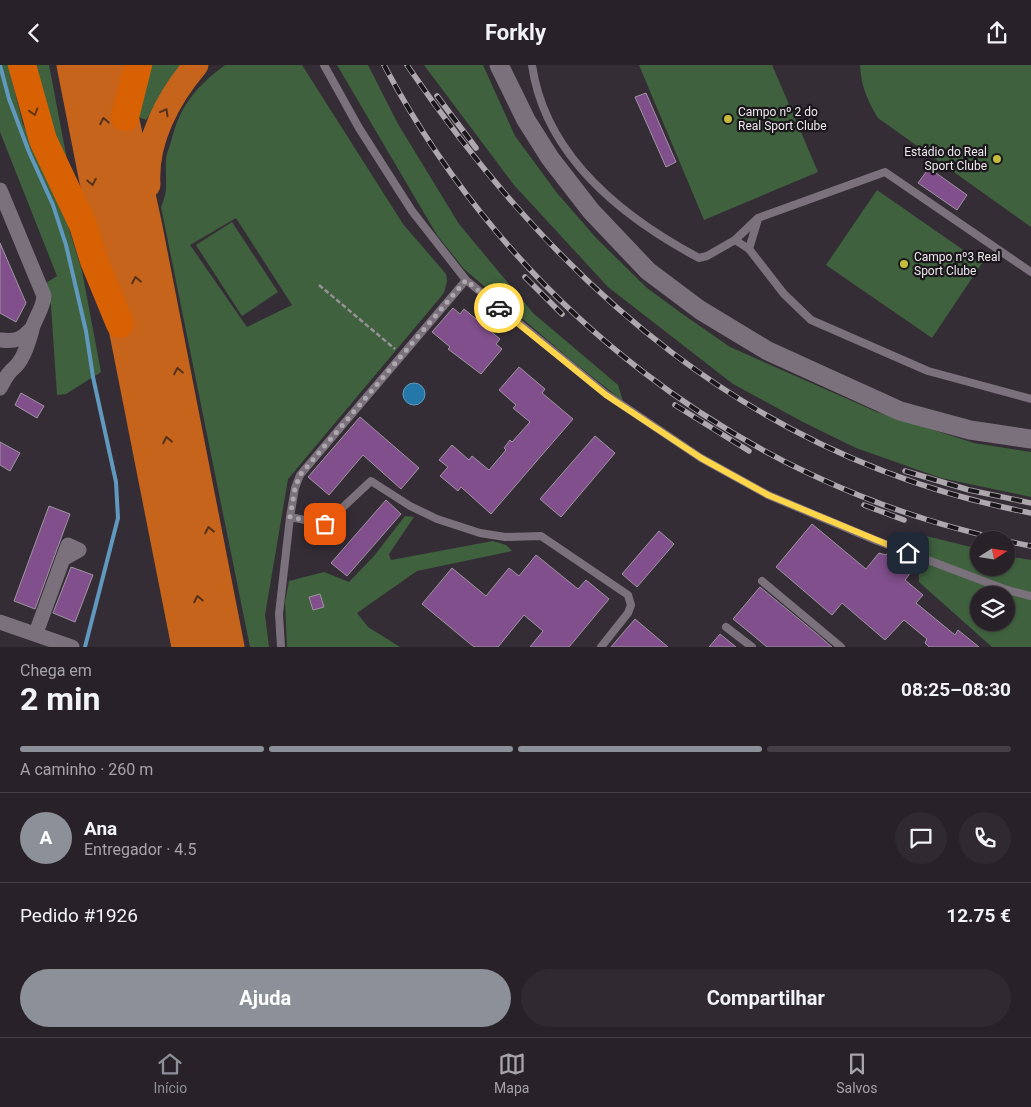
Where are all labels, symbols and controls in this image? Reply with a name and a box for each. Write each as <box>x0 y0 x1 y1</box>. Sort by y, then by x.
icon: back <box>20 19 48 47</box>
icon: share <box>983 19 1011 47</box>
text: Forkly <box>485 20 546 45</box>
place label: Campo nº 2 do Real Sport Clube <box>738 105 827 133</box>
one-way arrow <box>29 108 39 116</box>
one-way arrow <box>158 108 168 117</box>
marker: Campo nº 2 do Real Sport Clube <box>722 113 734 125</box>
one-way arrow <box>100 116 110 125</box>
place label: Estádio do Real Sport Clube <box>904 145 987 173</box>
marker: Estádio do Real Sport Clube <box>991 153 1003 165</box>
one-way arrow <box>86 177 97 186</box>
place label: Campo nº3 Real Sport Clube <box>914 250 1000 278</box>
marker: Campo nº3 Real Sport Clube <box>898 258 910 270</box>
one-way arrow <box>131 276 141 285</box>
courier <box>474 283 524 333</box>
icon: car <box>485 294 513 322</box>
one-way arrow <box>173 367 184 375</box>
one-way arrow <box>162 435 173 444</box>
pin <box>304 503 346 545</box>
icon: bag <box>311 510 339 538</box>
one-way arrow <box>205 526 215 535</box>
north arrow <box>970 531 1015 576</box>
map controls <box>970 531 1015 631</box>
pin <box>887 532 929 574</box>
icon: home <box>894 539 922 567</box>
button: layers <box>970 586 1015 631</box>
one-way arrow <box>194 595 204 604</box>
text: Chega em <box>20 661 92 680</box>
text: 08:25–08:30 <box>901 678 1011 701</box>
text: 2 min <box>20 680 100 718</box>
text: A caminho · 260 m <box>20 760 153 779</box>
button: chat <box>895 812 947 864</box>
button: phone <box>959 812 1011 864</box>
text: Ana <box>84 817 117 840</box>
text: A <box>40 826 52 849</box>
text: Entregador · 4.5 <box>84 840 197 859</box>
text: Pedido #1926 <box>20 904 138 927</box>
text: 12.75 € <box>946 904 1011 927</box>
button: Ajuda <box>20 969 511 1027</box>
button: Compartilhar <box>521 969 1011 1027</box>
tab: Início <box>153 1050 187 1096</box>
tab: Mapa <box>494 1050 529 1096</box>
tab: Salvos <box>836 1050 878 1096</box>

